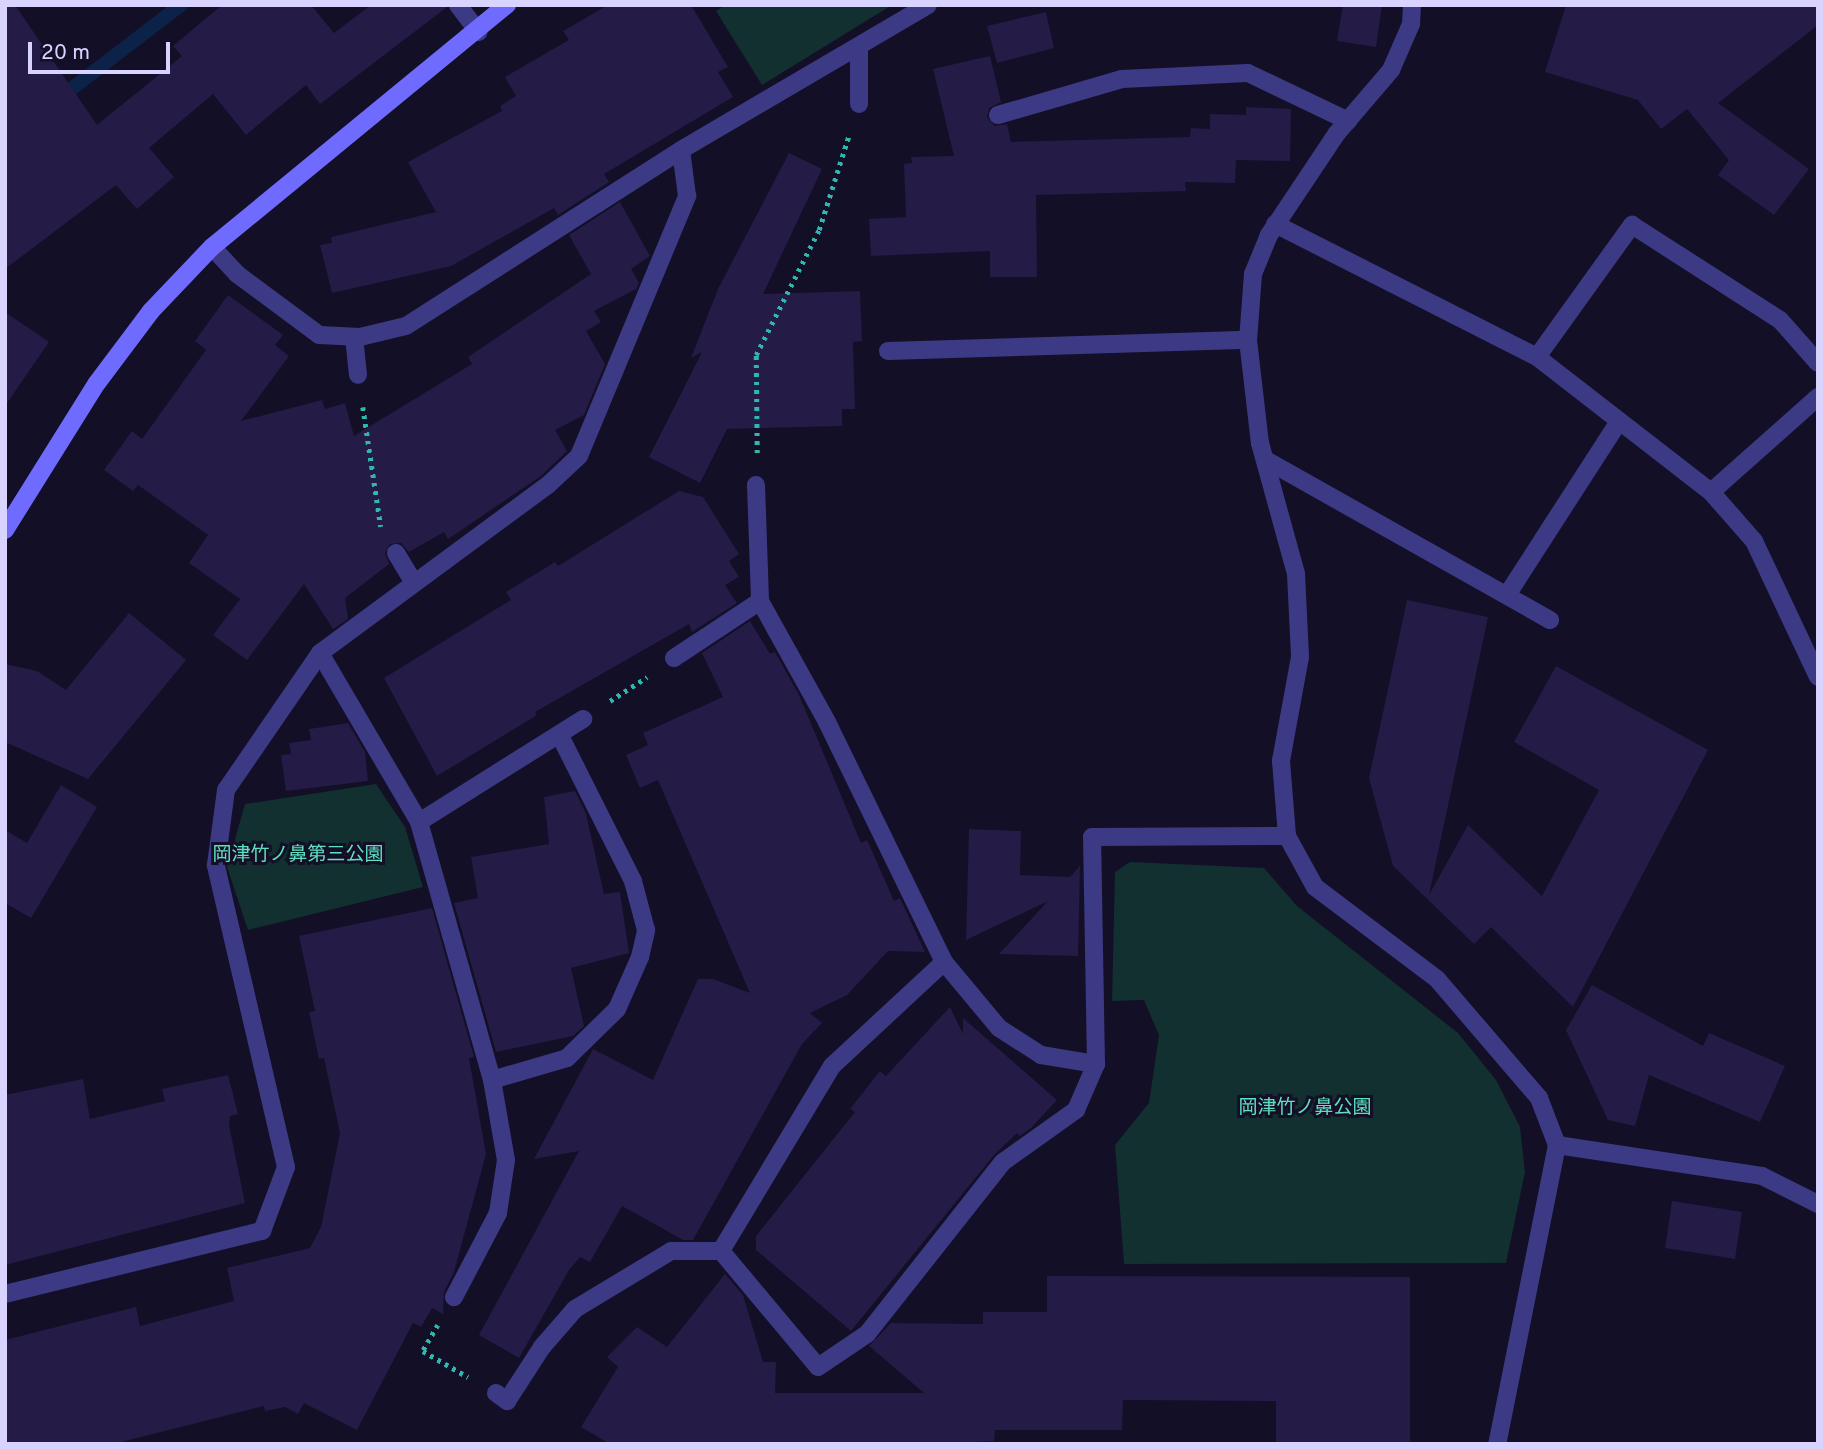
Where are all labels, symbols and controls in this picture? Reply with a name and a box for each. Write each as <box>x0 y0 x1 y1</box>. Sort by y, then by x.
scale bar <box>32 28 173 72</box>
text: 20 m <box>41 40 90 67</box>
park label: 岡津竹ノ鼻第三公園 <box>213 845 383 867</box>
park label: 岡津竹ノ鼻公園 <box>1239 1098 1371 1120</box>

